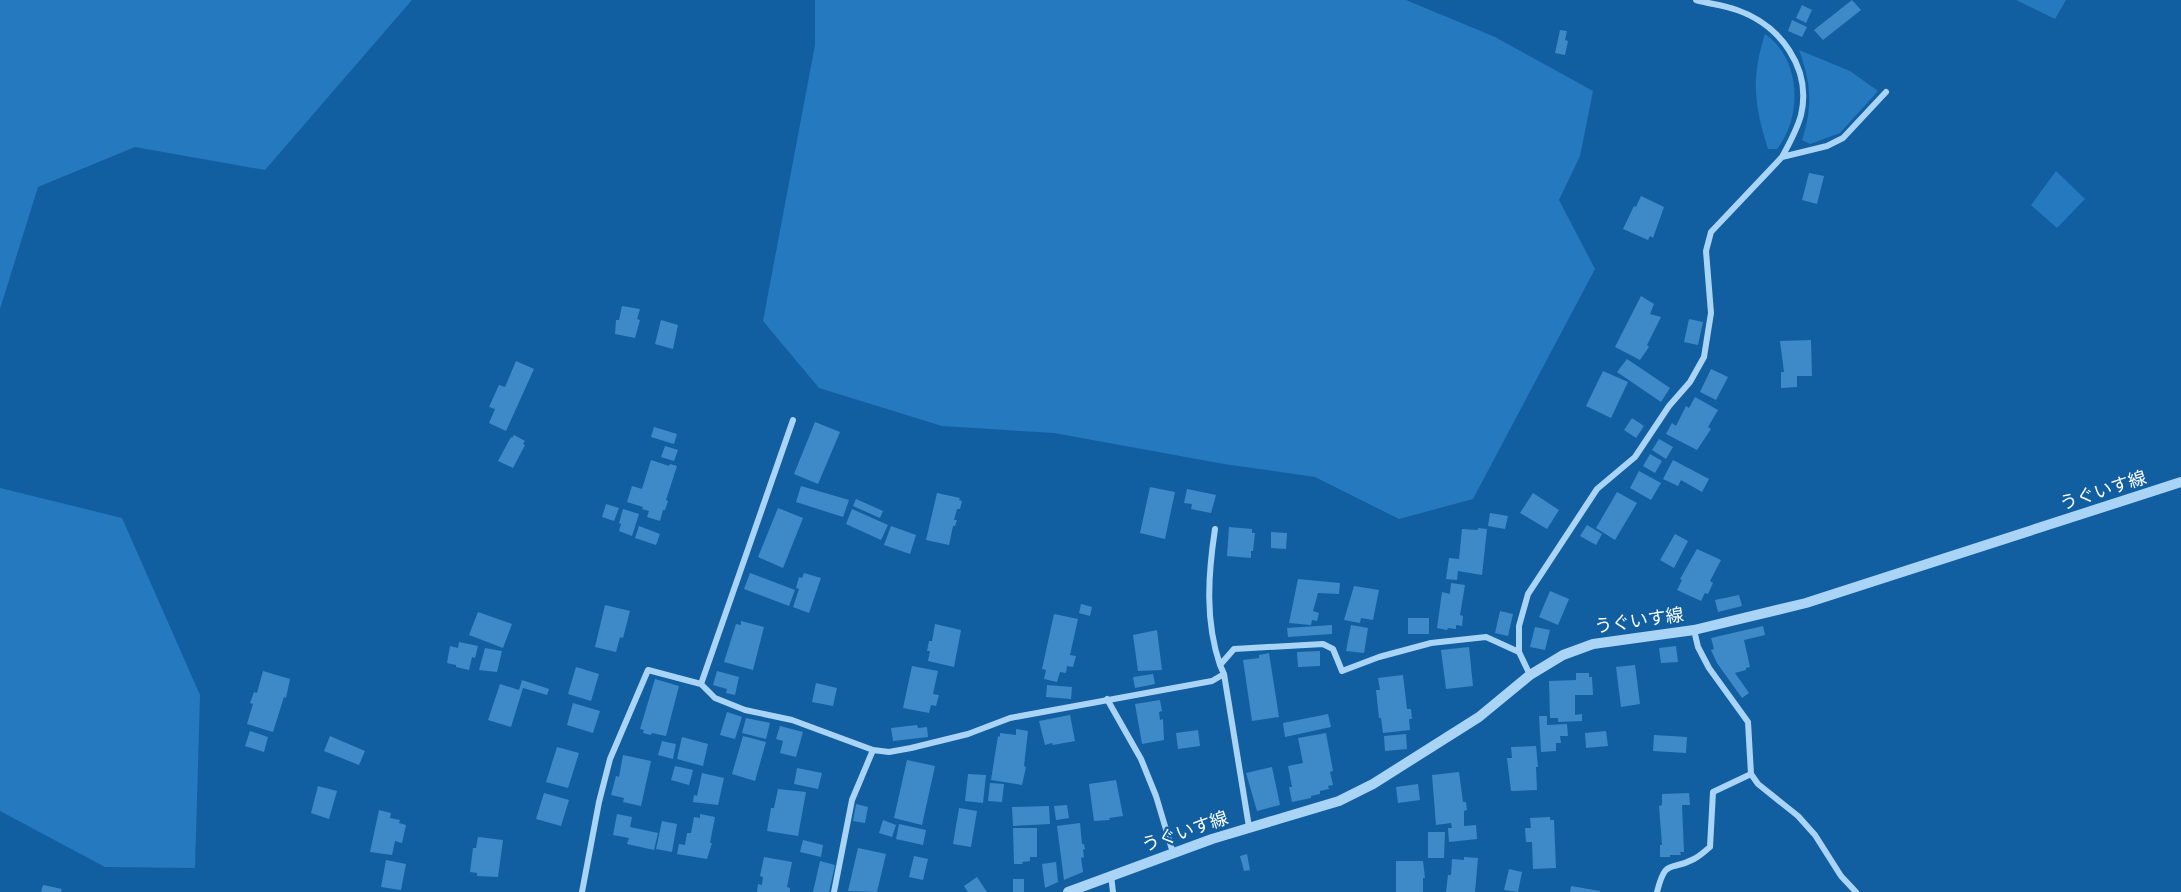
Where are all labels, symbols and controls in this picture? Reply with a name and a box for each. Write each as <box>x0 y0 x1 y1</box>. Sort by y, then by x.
street label: うぐいす線 <box>2057 467 2149 515</box>
street label: うぐいす線 <box>1593 604 1685 638</box>
street label: うぐいす線 <box>1139 807 1231 857</box>

